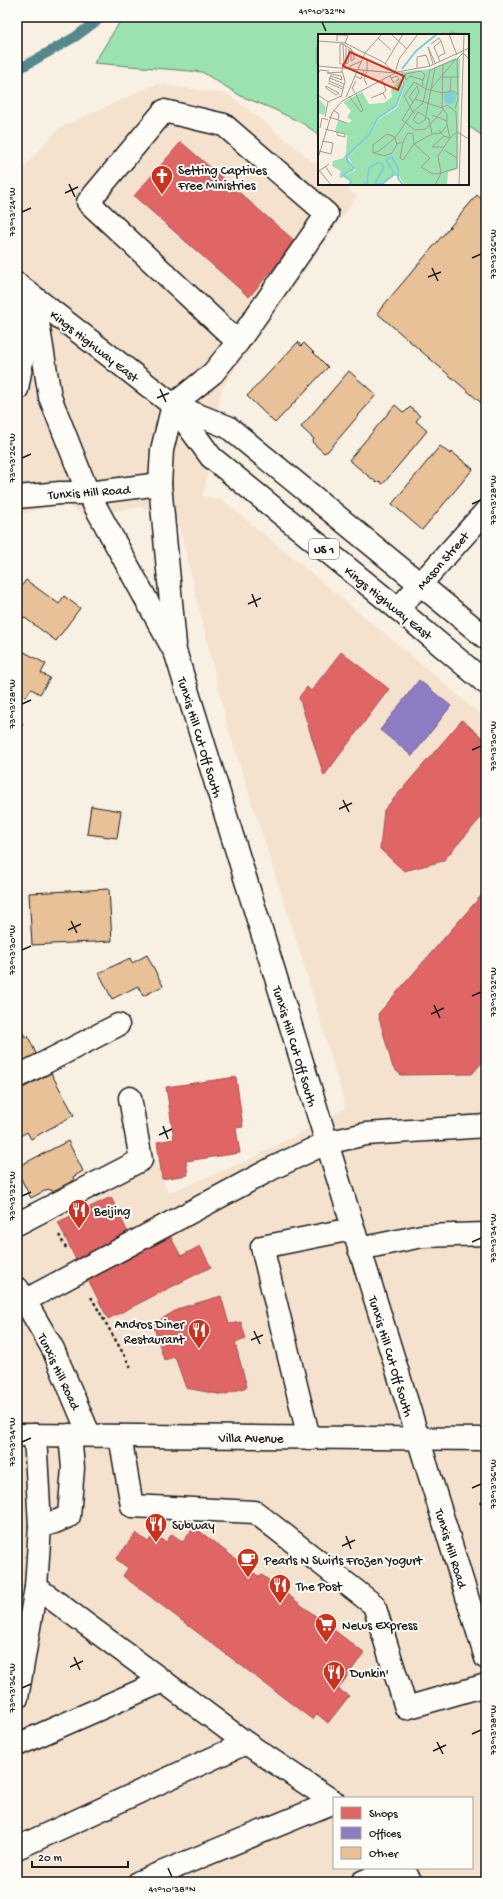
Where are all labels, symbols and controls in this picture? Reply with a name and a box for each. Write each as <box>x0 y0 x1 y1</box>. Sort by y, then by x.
text: 41°10'32"N <box>299 6 346 18</box>
inset map <box>318 34 469 185</box>
church icon: Setting Captives Free Ministries <box>149 163 175 196</box>
place label: Setting Captives Free Ministries <box>177 164 268 194</box>
text: 73°13'24"W <box>7 187 19 237</box>
text: 73°13'26"W <box>488 229 500 280</box>
street label: Kings Highway East <box>46 308 142 387</box>
text: 73°13'26"W <box>7 433 19 484</box>
text: 73°13'28"W <box>488 475 500 526</box>
street label: Tunxis Hill Road <box>47 483 132 504</box>
street label: Mason Street <box>415 528 474 594</box>
road number: US 1 <box>309 539 339 559</box>
street label: Kings Highway East <box>341 564 436 645</box>
street label: Tunxis Hill Cut Off South <box>173 675 224 800</box>
text: 73°13'28"W <box>7 679 19 730</box>
text: 73°13'30"W <box>488 720 500 772</box>
text: 73°13'30"W <box>7 924 19 976</box>
text: 73°13'32"W <box>488 967 500 1018</box>
street label: Tunxis Hill Cut Off South <box>268 984 319 1109</box>
text: 73°13'32"W <box>7 1171 19 1222</box>
restaurant icon: Beijing <box>66 1197 92 1230</box>
place label: Beijing <box>93 1205 130 1220</box>
text: 73°13'34"W <box>488 1213 500 1264</box>
street label: Tunxis Hill Cut Off South <box>364 1294 415 1419</box>
restaurant icon: Andros Diner Restaurant <box>186 1317 212 1350</box>
place label: Andros Diner Restaurant <box>115 1318 186 1348</box>
street label: Tunxis Hill Road <box>33 1331 82 1414</box>
text: 73°13'34"W <box>7 1417 19 1468</box>
street label: Villa Avenue <box>217 1432 284 1447</box>
text: 73°13'36"W <box>488 1459 500 1510</box>
street label: Tunxis Hill Road <box>430 1506 469 1592</box>
restaurant icon: Subway <box>143 1511 169 1544</box>
place label: Subway <box>172 1519 215 1534</box>
cafe icon: Pearls N Swirls Frozen Yogurt <box>235 1546 261 1579</box>
place label: Pearls N Swirls Frozen Yogurt <box>263 1554 424 1569</box>
restaurant icon: The Post <box>267 1572 293 1605</box>
place label: The Post <box>295 1580 343 1595</box>
supermarket icon: News Express <box>313 1611 339 1644</box>
place label: News Express <box>342 1619 419 1634</box>
restaurant icon: Dunkin' <box>321 1659 347 1692</box>
text: 73°13'36"W <box>7 1663 19 1714</box>
place label: Dunkin' <box>349 1667 389 1682</box>
text: 73°13'38"W <box>488 1705 500 1756</box>
legend <box>333 1797 473 1869</box>
text: Shops <box>369 1808 398 1822</box>
text: Offices <box>369 1828 401 1842</box>
scale bar <box>32 1843 128 1869</box>
text: Other <box>369 1848 400 1862</box>
text: 20 m <box>38 1852 63 1866</box>
text: 41°10'38"N <box>149 1884 196 1896</box>

